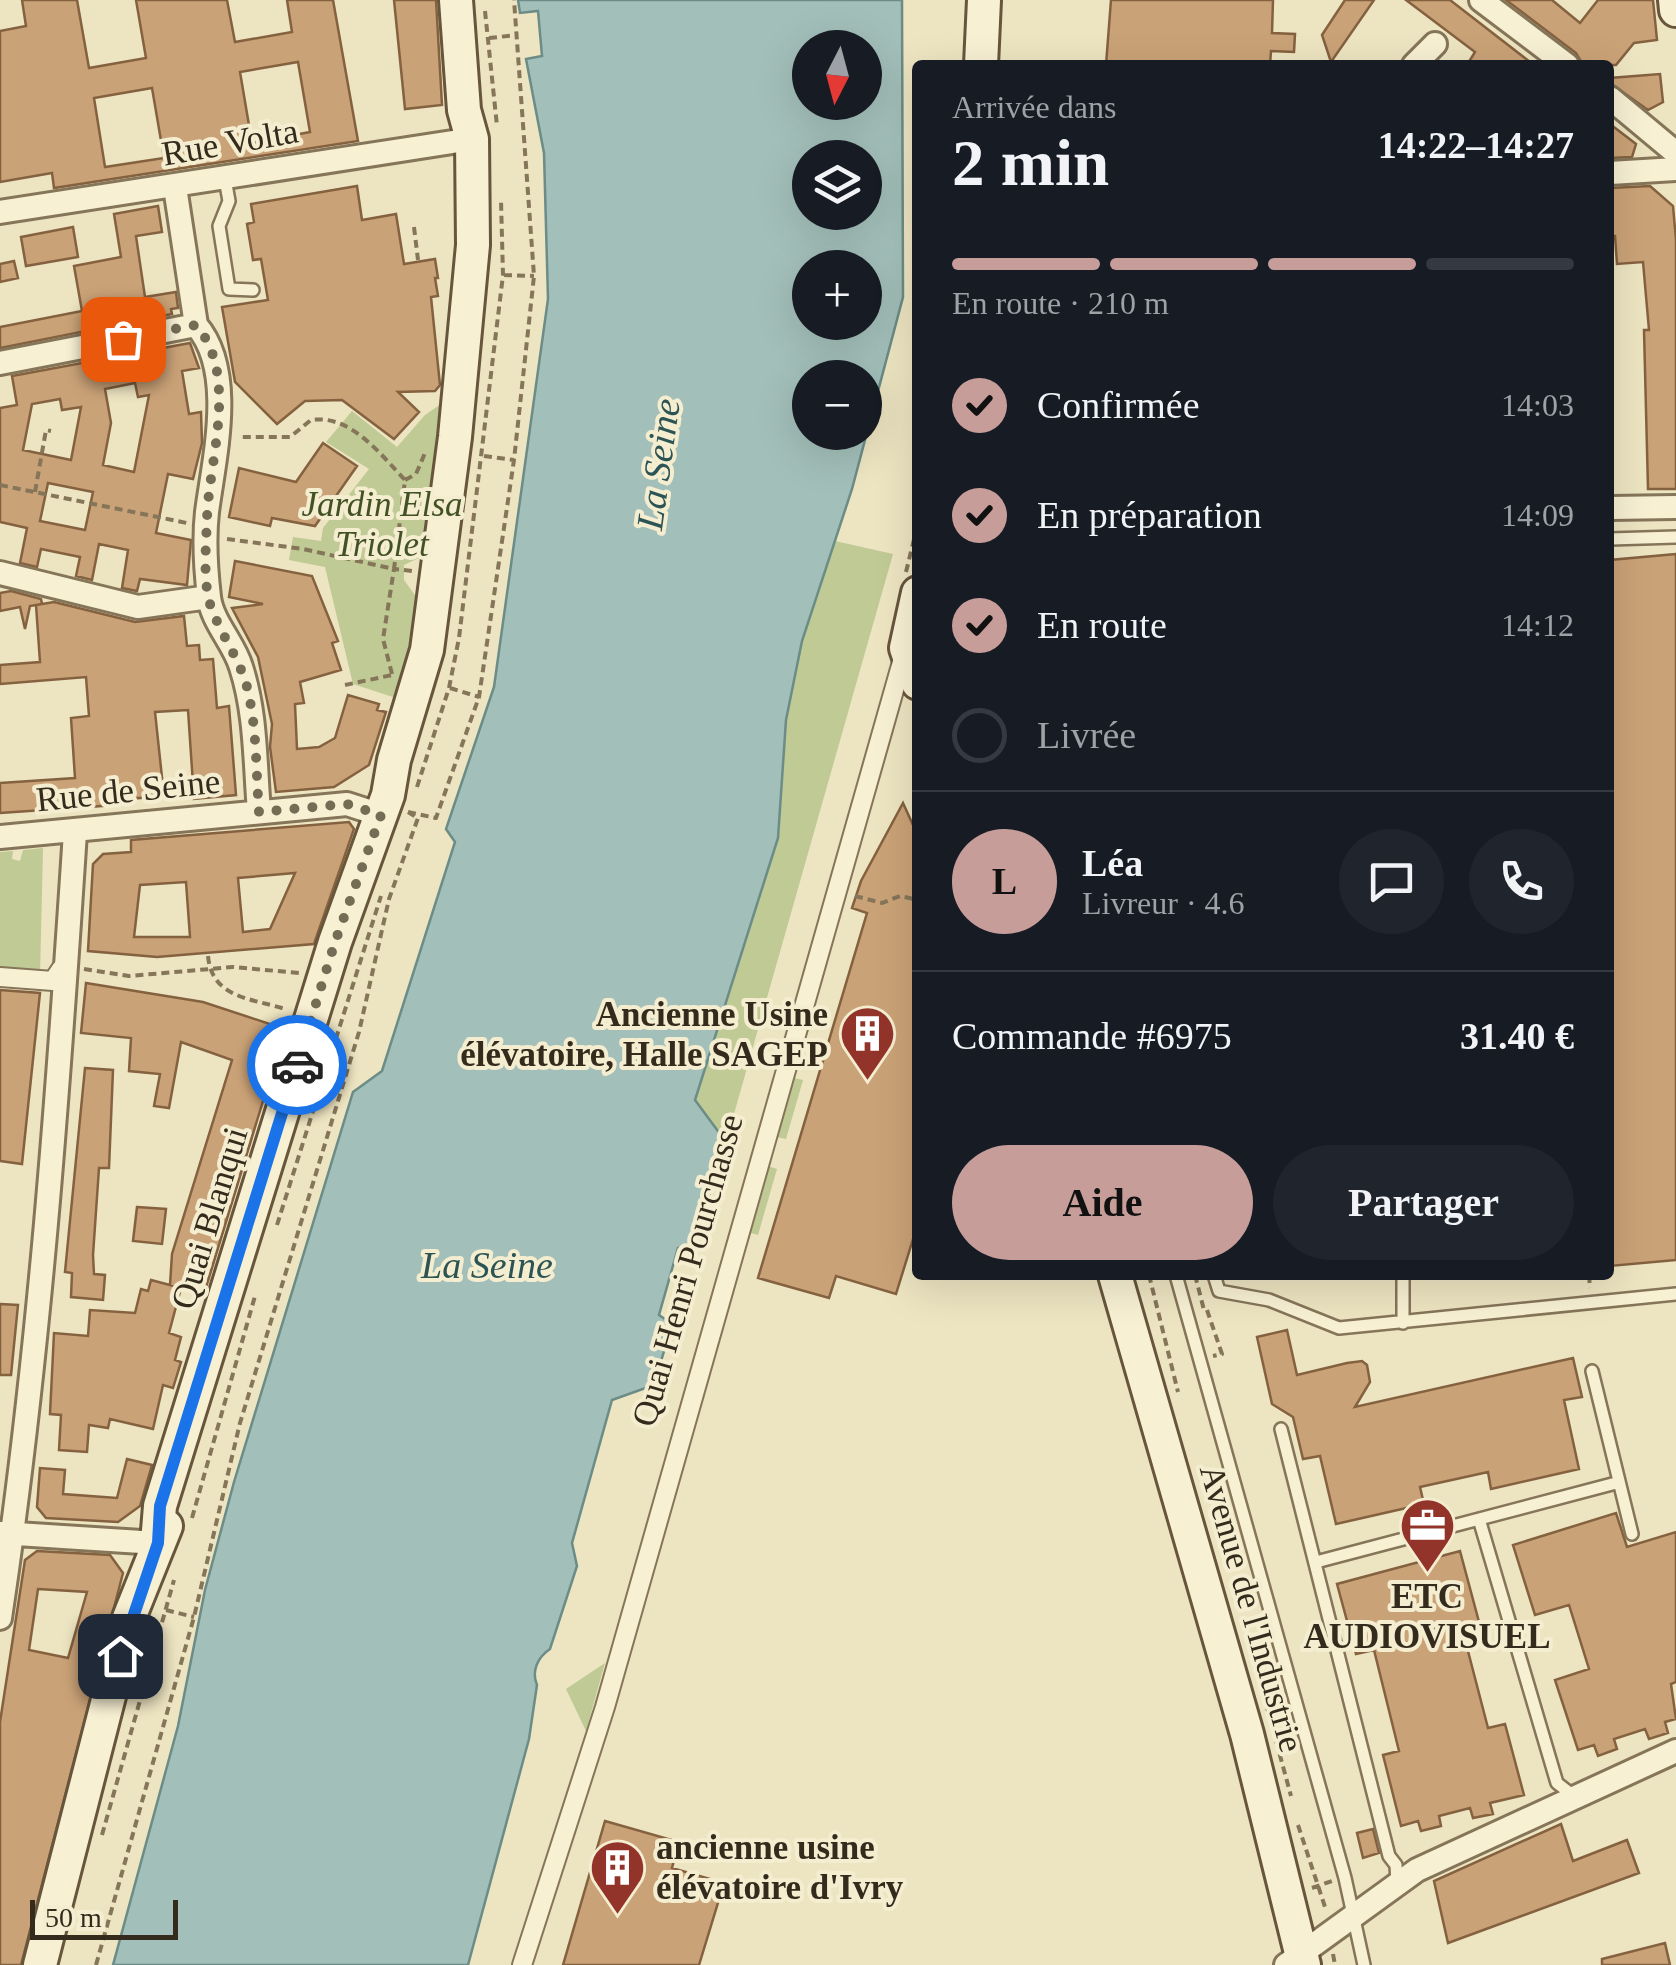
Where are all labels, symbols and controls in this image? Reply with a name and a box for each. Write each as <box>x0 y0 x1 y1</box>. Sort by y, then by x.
north arrow <box>792 30 882 120</box>
map controls <box>792 30 882 450</box>
text: Arrivée dans <box>952 89 1116 125</box>
street label: Rue Volta <box>159 111 302 174</box>
text: 14:22–14:27 <box>1378 124 1574 166</box>
text: 2 min <box>952 127 1109 199</box>
button: layers <box>792 140 882 230</box>
button: + <box>792 250 882 340</box>
text: En route · 210 m <box>952 285 1169 321</box>
pin <box>81 297 166 382</box>
icon: bag <box>96 312 151 367</box>
button: − <box>792 360 882 450</box>
icon: check <box>952 378 1007 433</box>
text: Confirmée <box>1037 384 1200 426</box>
text: 14:03 <box>1501 387 1574 423</box>
water label: La Seine <box>628 396 688 533</box>
park label: Jardin Elsa Triolet <box>301 485 463 564</box>
icon: check <box>952 488 1007 543</box>
text: En préparation <box>1037 494 1262 536</box>
text: 14:09 <box>1501 497 1574 533</box>
icon: check <box>952 598 1007 653</box>
text: En route <box>1037 604 1167 646</box>
text: 14:12 <box>1501 607 1574 643</box>
text: Livrée <box>1037 714 1136 756</box>
street label: Rue de Seine <box>34 761 222 820</box>
button: chat <box>1339 829 1444 934</box>
button: phone <box>1469 829 1574 934</box>
text: Léa <box>1082 842 1143 884</box>
text: L <box>992 860 1017 902</box>
text: Livreur · 4.6 <box>1082 885 1245 921</box>
place label: Ancienne Usine élévatoire, Halle SAGEP <box>460 995 828 1074</box>
building icon: Ancienne Usine élévatoire, Halle SAGEP <box>837 1004 897 1083</box>
courier <box>247 1015 347 1115</box>
text: Commande #6975 <box>952 1015 1232 1057</box>
text: 31.40 € <box>1460 1015 1574 1057</box>
icon: car <box>270 1038 325 1093</box>
street label: Quai Henri Pourchasse <box>624 1110 751 1431</box>
street label: Quai Blanqui <box>163 1122 256 1314</box>
button: Aide <box>952 1145 1253 1260</box>
button: Partager <box>1273 1145 1574 1260</box>
water label: La Seine <box>420 1244 553 1286</box>
street label: Avenue de l'Industrie <box>1192 1460 1311 1756</box>
office icon: ETC AUDIOVISUEL <box>1397 1495 1457 1574</box>
place label: ETC AUDIOVISUEL <box>1304 1577 1551 1656</box>
pin <box>78 1614 163 1699</box>
icon: home <box>93 1629 148 1684</box>
place label: ancienne usine élévatoire d'Ivry <box>656 1828 904 1907</box>
building icon: ancienne usine élévatoire d'Ivry <box>587 1837 647 1916</box>
scale bar <box>30 1895 178 1940</box>
text: 50 m <box>45 1902 102 1933</box>

